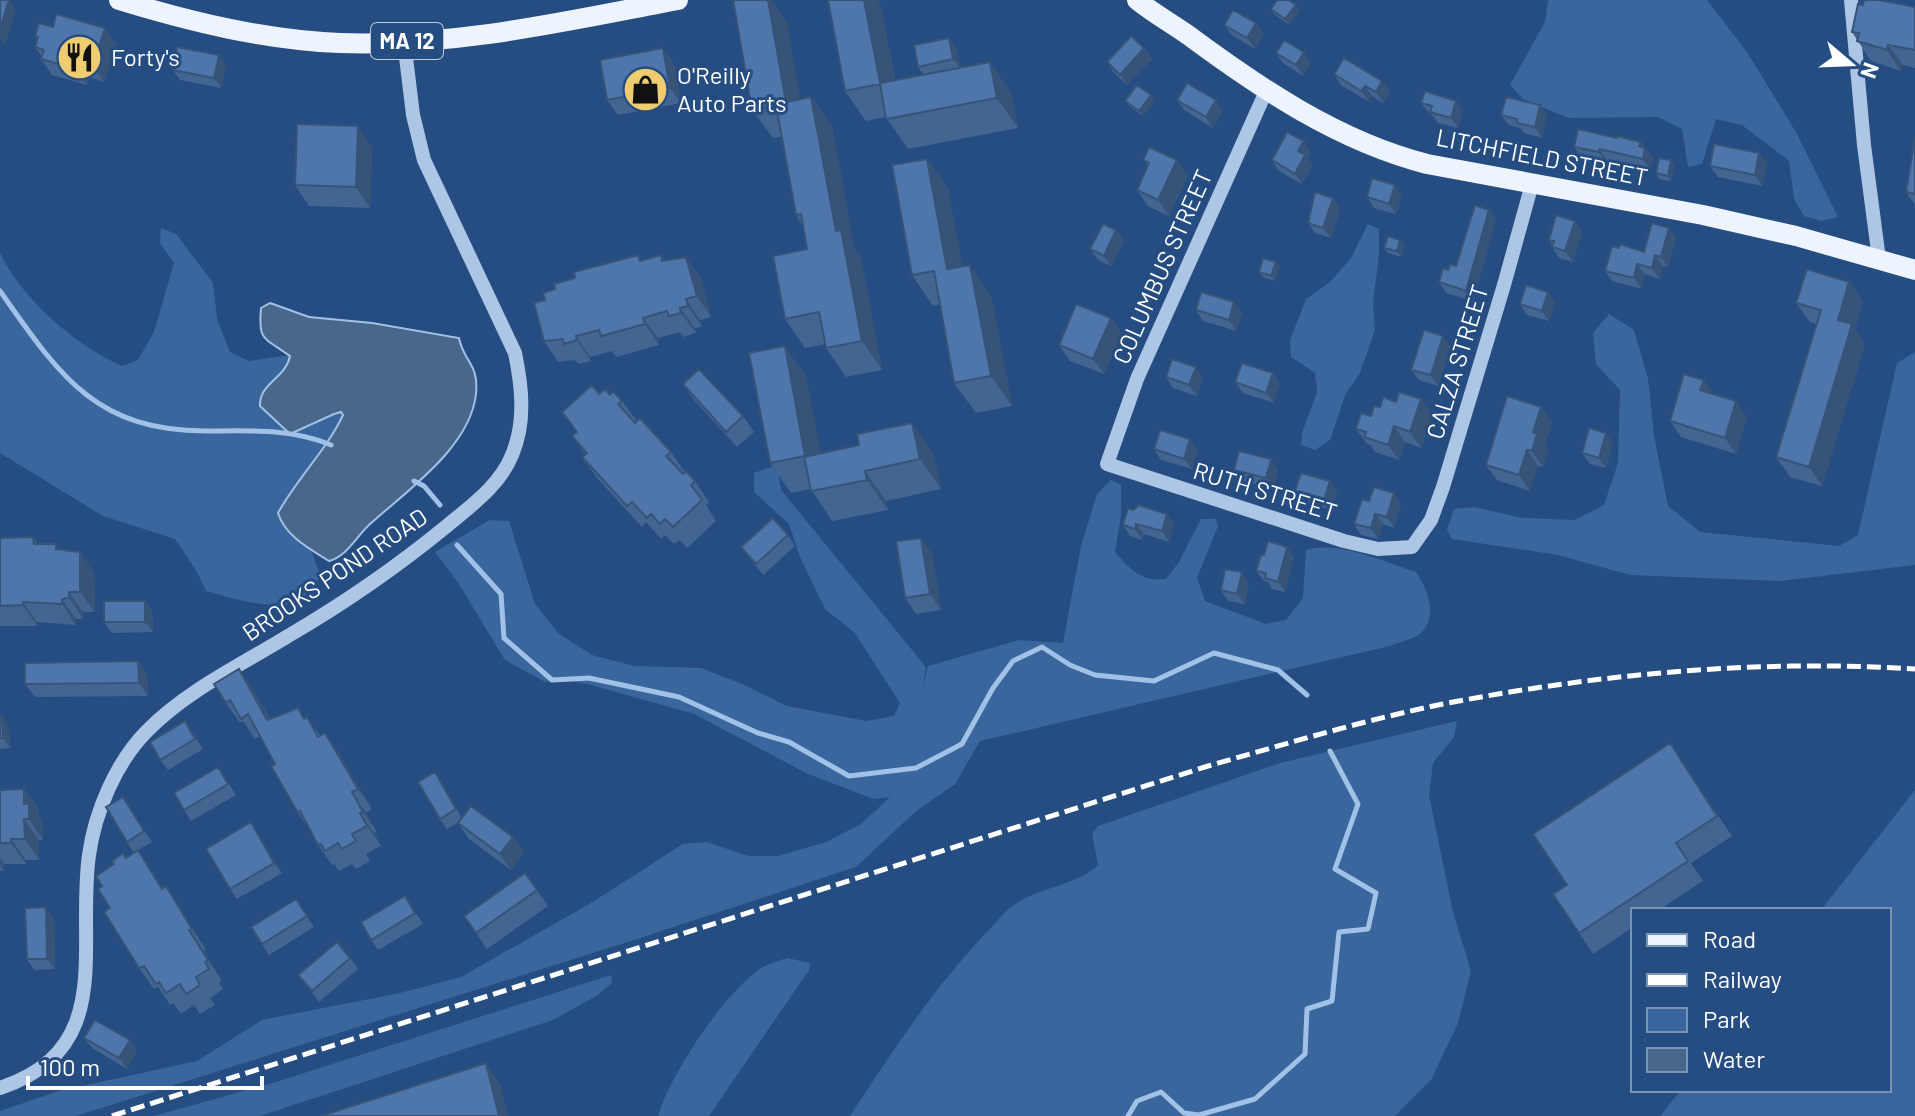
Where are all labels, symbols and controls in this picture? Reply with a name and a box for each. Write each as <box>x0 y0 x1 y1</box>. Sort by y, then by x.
road number: MA 12 <box>371 23 443 59</box>
north arrow <box>1811 24 1891 104</box>
restaurant icon: Forty's <box>56 34 104 82</box>
place label: Forty's <box>111 42 180 71</box>
place label: O'Reilly Auto Parts <box>677 60 786 117</box>
text: N <box>1856 60 1886 82</box>
shop icon: O'Reilly Auto Parts <box>622 66 670 114</box>
street label: LITCHFIELD STREET <box>1434 122 1650 191</box>
street label: COLUMBUS STREET <box>1106 165 1218 368</box>
street label: CALZA STREET <box>1419 281 1494 442</box>
street label: RUTH STREET <box>1190 455 1341 526</box>
street label: BROOKS POND ROAD <box>236 501 432 646</box>
legend <box>1631 908 1891 1092</box>
text: Road <box>1703 924 1756 953</box>
text: Railway <box>1703 964 1782 993</box>
text: Park <box>1703 1004 1750 1033</box>
scale bar <box>28 1040 262 1090</box>
text: Water <box>1703 1044 1765 1073</box>
text: 100 m <box>40 1052 100 1081</box>

